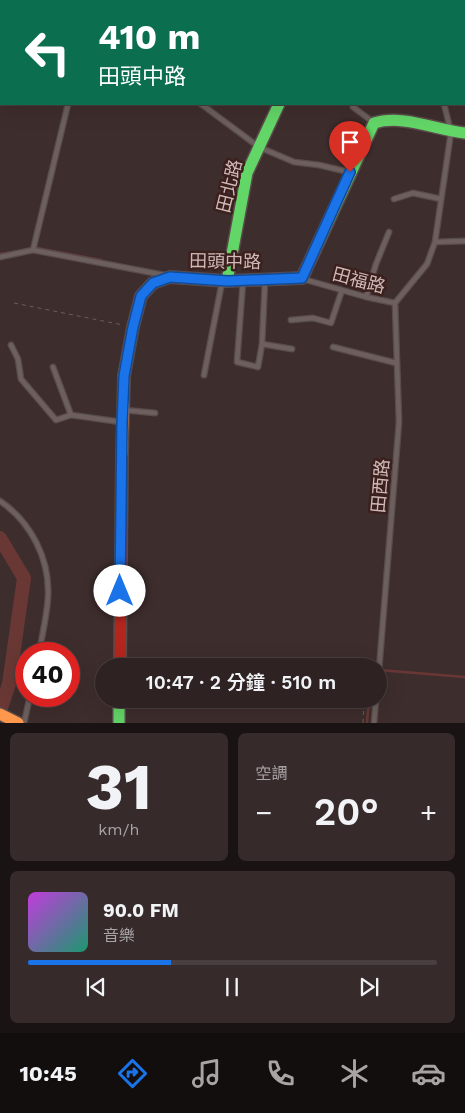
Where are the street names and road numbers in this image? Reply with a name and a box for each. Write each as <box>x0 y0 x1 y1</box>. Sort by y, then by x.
street label: 田北路 <box>212 157 246 215</box>
street label: 田頭中路 <box>189 250 261 272</box>
street label: 田福路 <box>330 263 388 297</box>
street label: 田西路 <box>367 458 393 514</box>

